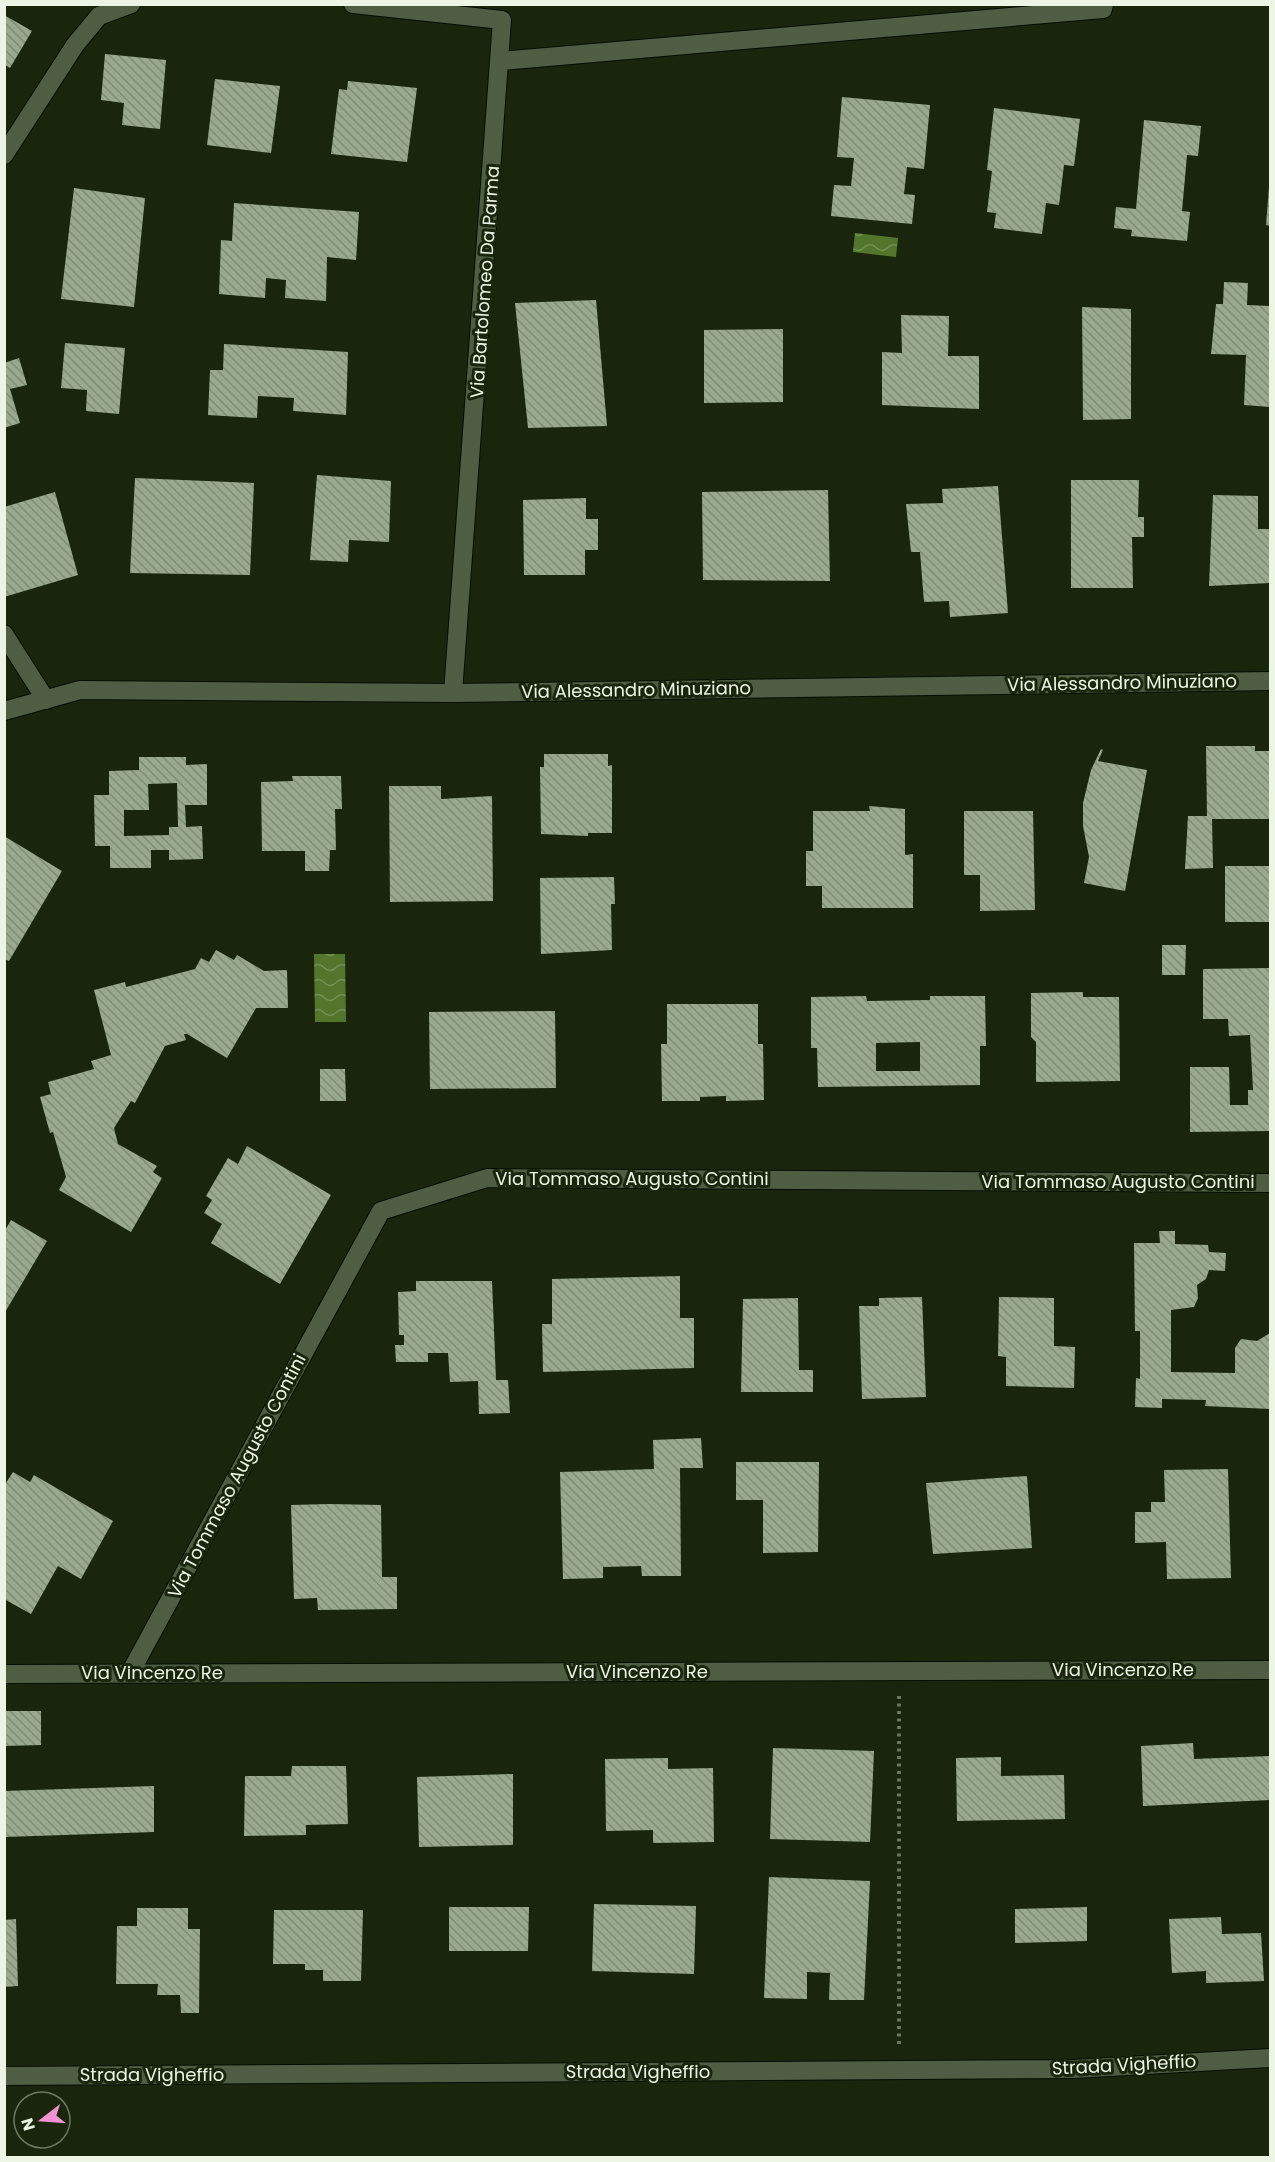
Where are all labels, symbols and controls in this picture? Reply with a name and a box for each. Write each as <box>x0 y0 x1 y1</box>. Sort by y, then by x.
street label: Via Bartolomeo Da Parma <box>464 165 505 399</box>
street label: Via Alessandro Minuziano <box>1007 668 1237 697</box>
street label: Via Alessandro Minuziano <box>521 675 751 704</box>
street label: Via Tommaso Augusto Contini <box>495 1166 769 1191</box>
street label: Via Tommaso Augusto Contini <box>981 1169 1255 1194</box>
street label: Via Tommaso Augusto Contini <box>161 1349 312 1602</box>
street label: Via Vincenzo Re <box>1052 1657 1194 1682</box>
street label: Via Vincenzo Re <box>566 1659 708 1684</box>
street label: Via Vincenzo Re <box>81 1660 223 1685</box>
street label: Strada Vigheffio <box>1051 2048 1197 2081</box>
street label: Strada Vigheffio <box>566 2059 710 2084</box>
street label: Strada Vigheffio <box>80 2062 224 2087</box>
north arrow <box>12 2090 72 2150</box>
text: N <box>15 2115 41 2133</box>

